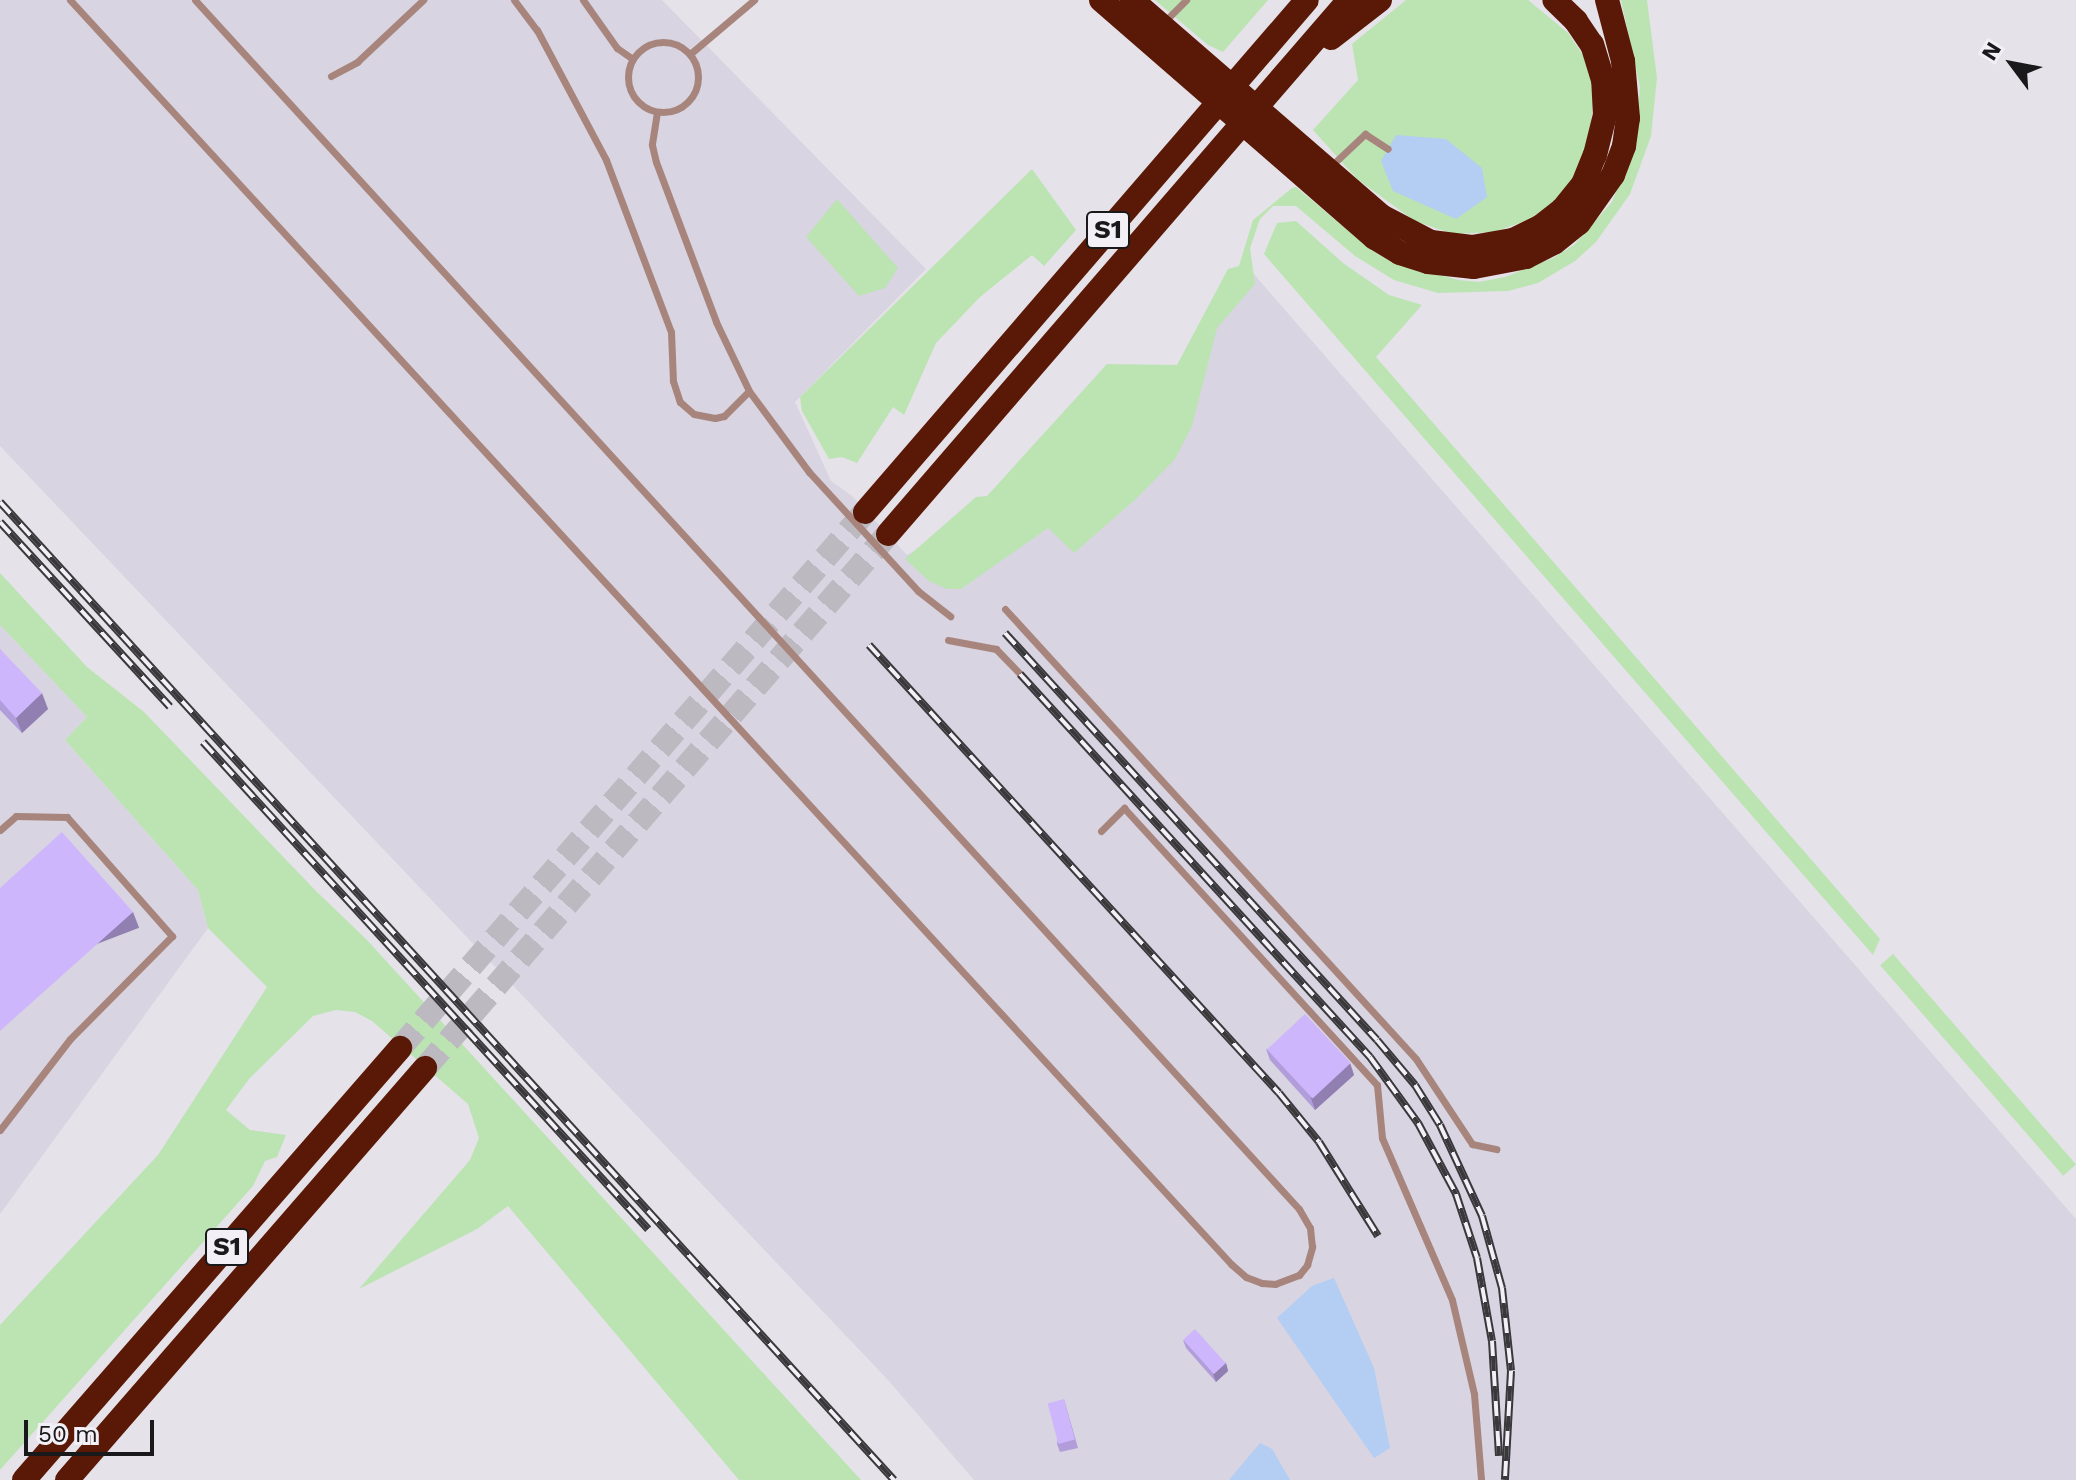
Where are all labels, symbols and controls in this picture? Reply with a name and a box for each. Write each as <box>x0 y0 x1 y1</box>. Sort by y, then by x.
north arrow <box>1972 24 2052 104</box>
text: N <box>1976 37 2006 65</box>
road number: S1 <box>1086 208 1130 252</box>
road number: S1 <box>205 1225 249 1269</box>
scale bar <box>28 1404 158 1454</box>
text: 50 m <box>38 1420 98 1448</box>

